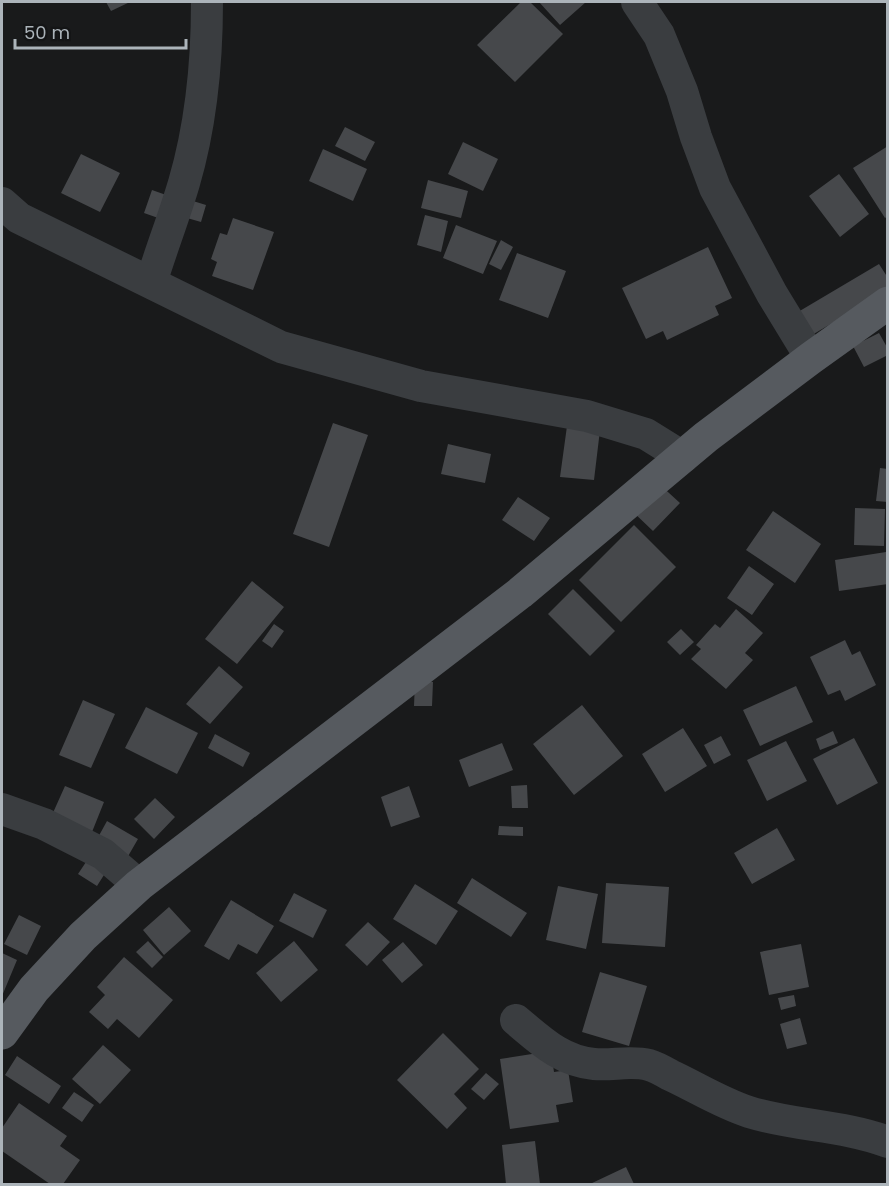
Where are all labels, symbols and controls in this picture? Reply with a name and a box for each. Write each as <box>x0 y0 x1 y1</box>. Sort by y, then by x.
scale bar <box>15 12 186 50</box>
text: 50 m <box>24 20 70 45</box>

